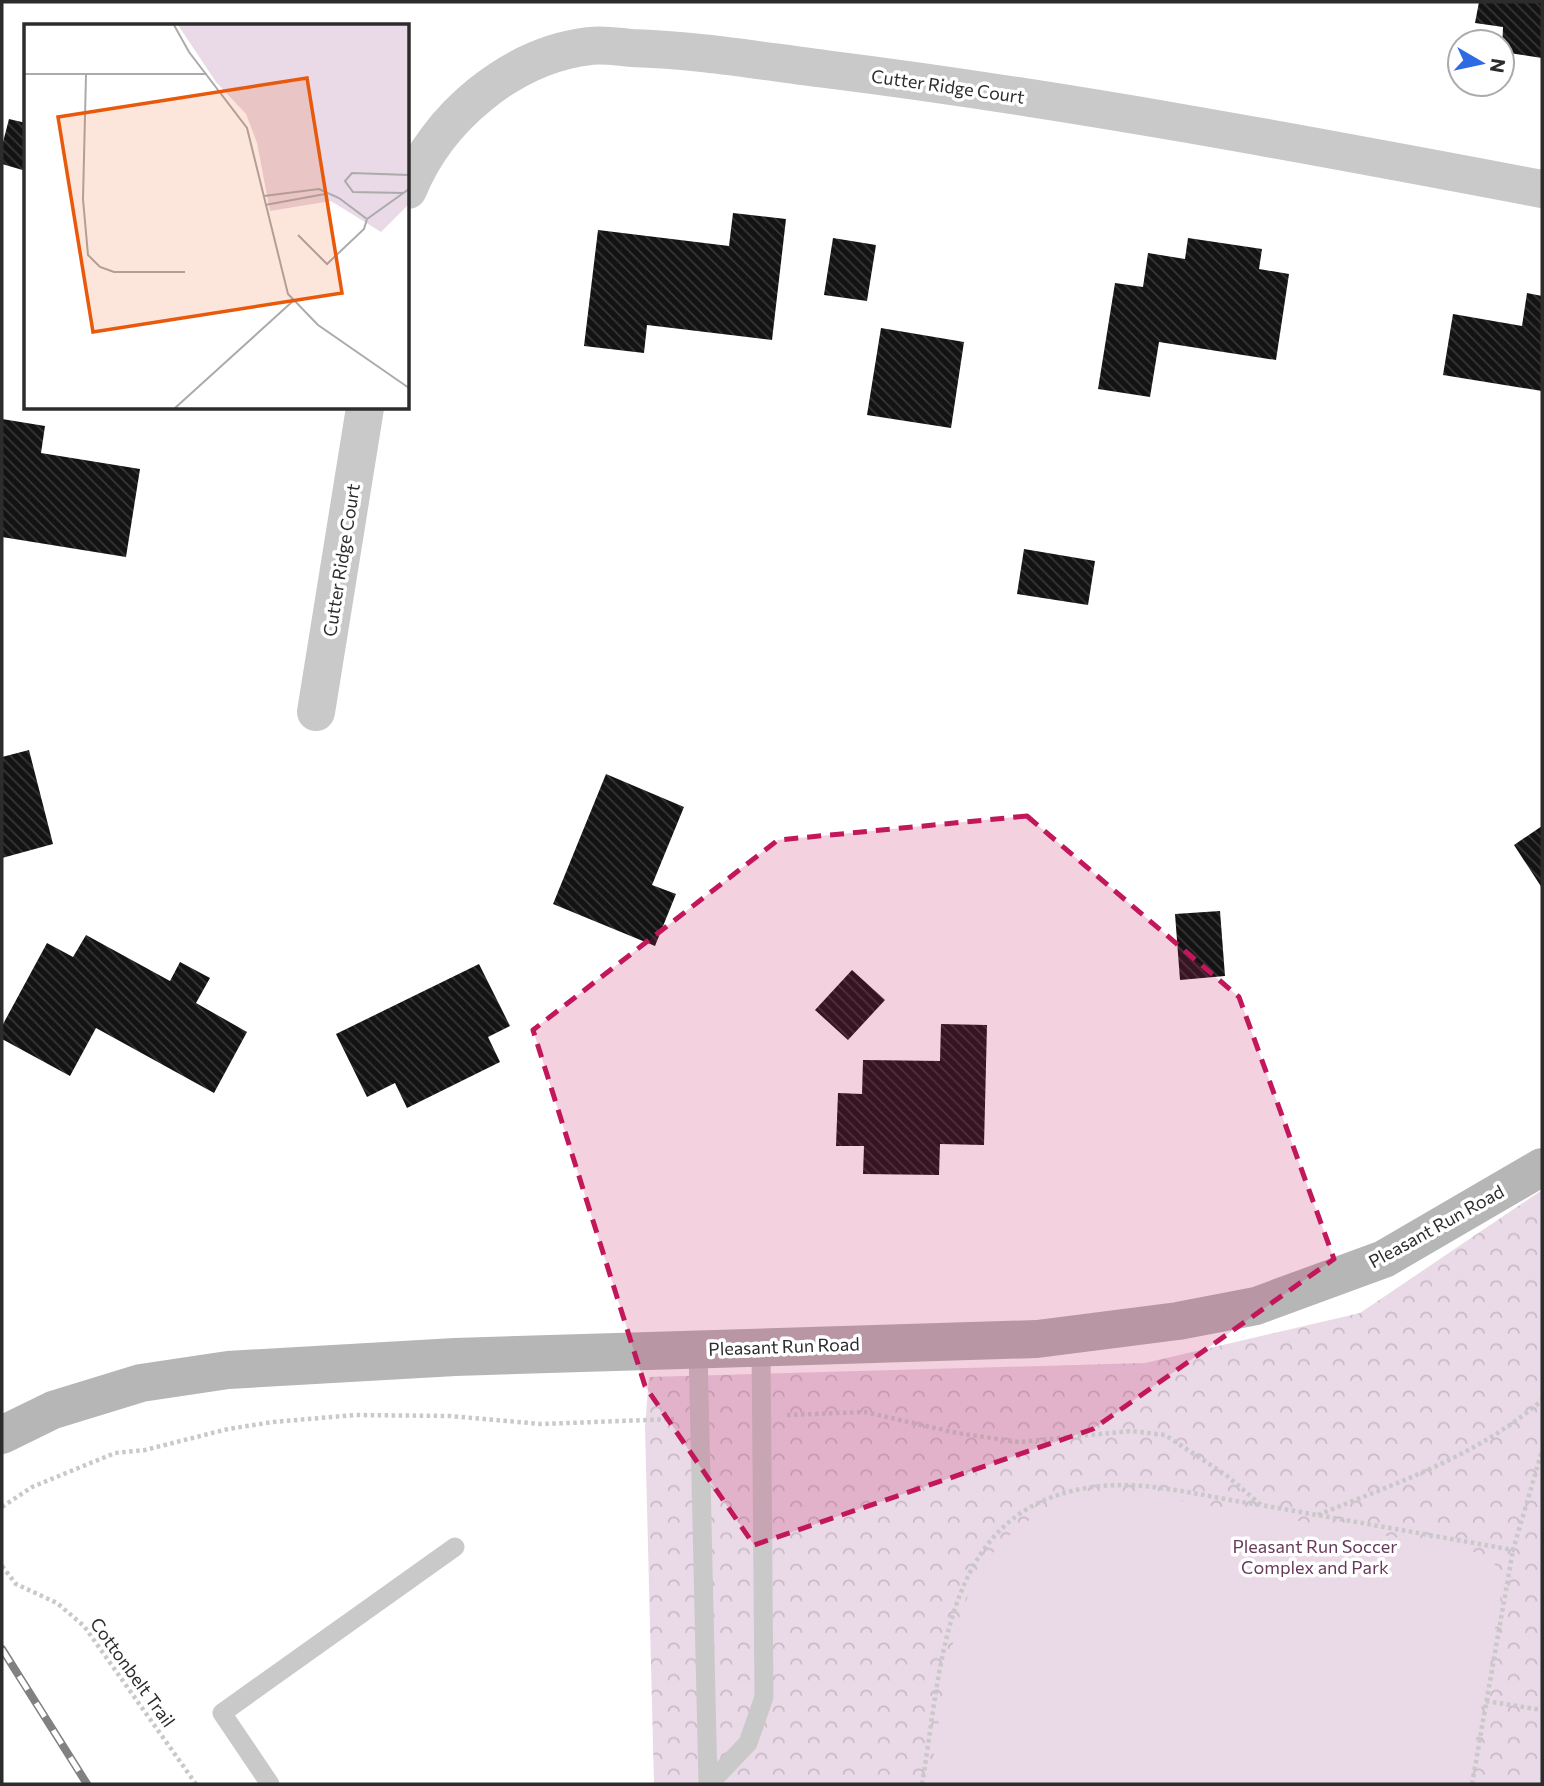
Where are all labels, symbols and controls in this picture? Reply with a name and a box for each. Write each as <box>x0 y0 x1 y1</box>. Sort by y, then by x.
inset map <box>24 24 410 410</box>
north arrow <box>1446 28 1516 98</box>
text: N <box>1486 57 1511 75</box>
street label: Cutter Ridge Court <box>870 64 1026 108</box>
street label: Cutter Ridge Court <box>318 482 364 638</box>
street label: Pleasant Run Road <box>1364 1180 1508 1272</box>
street label: Pleasant Run Road <box>708 1332 860 1360</box>
park label: Pleasant Run Soccer Complex and Park <box>1232 1535 1398 1578</box>
street label: Cottonbelt Trail <box>86 1613 180 1731</box>

